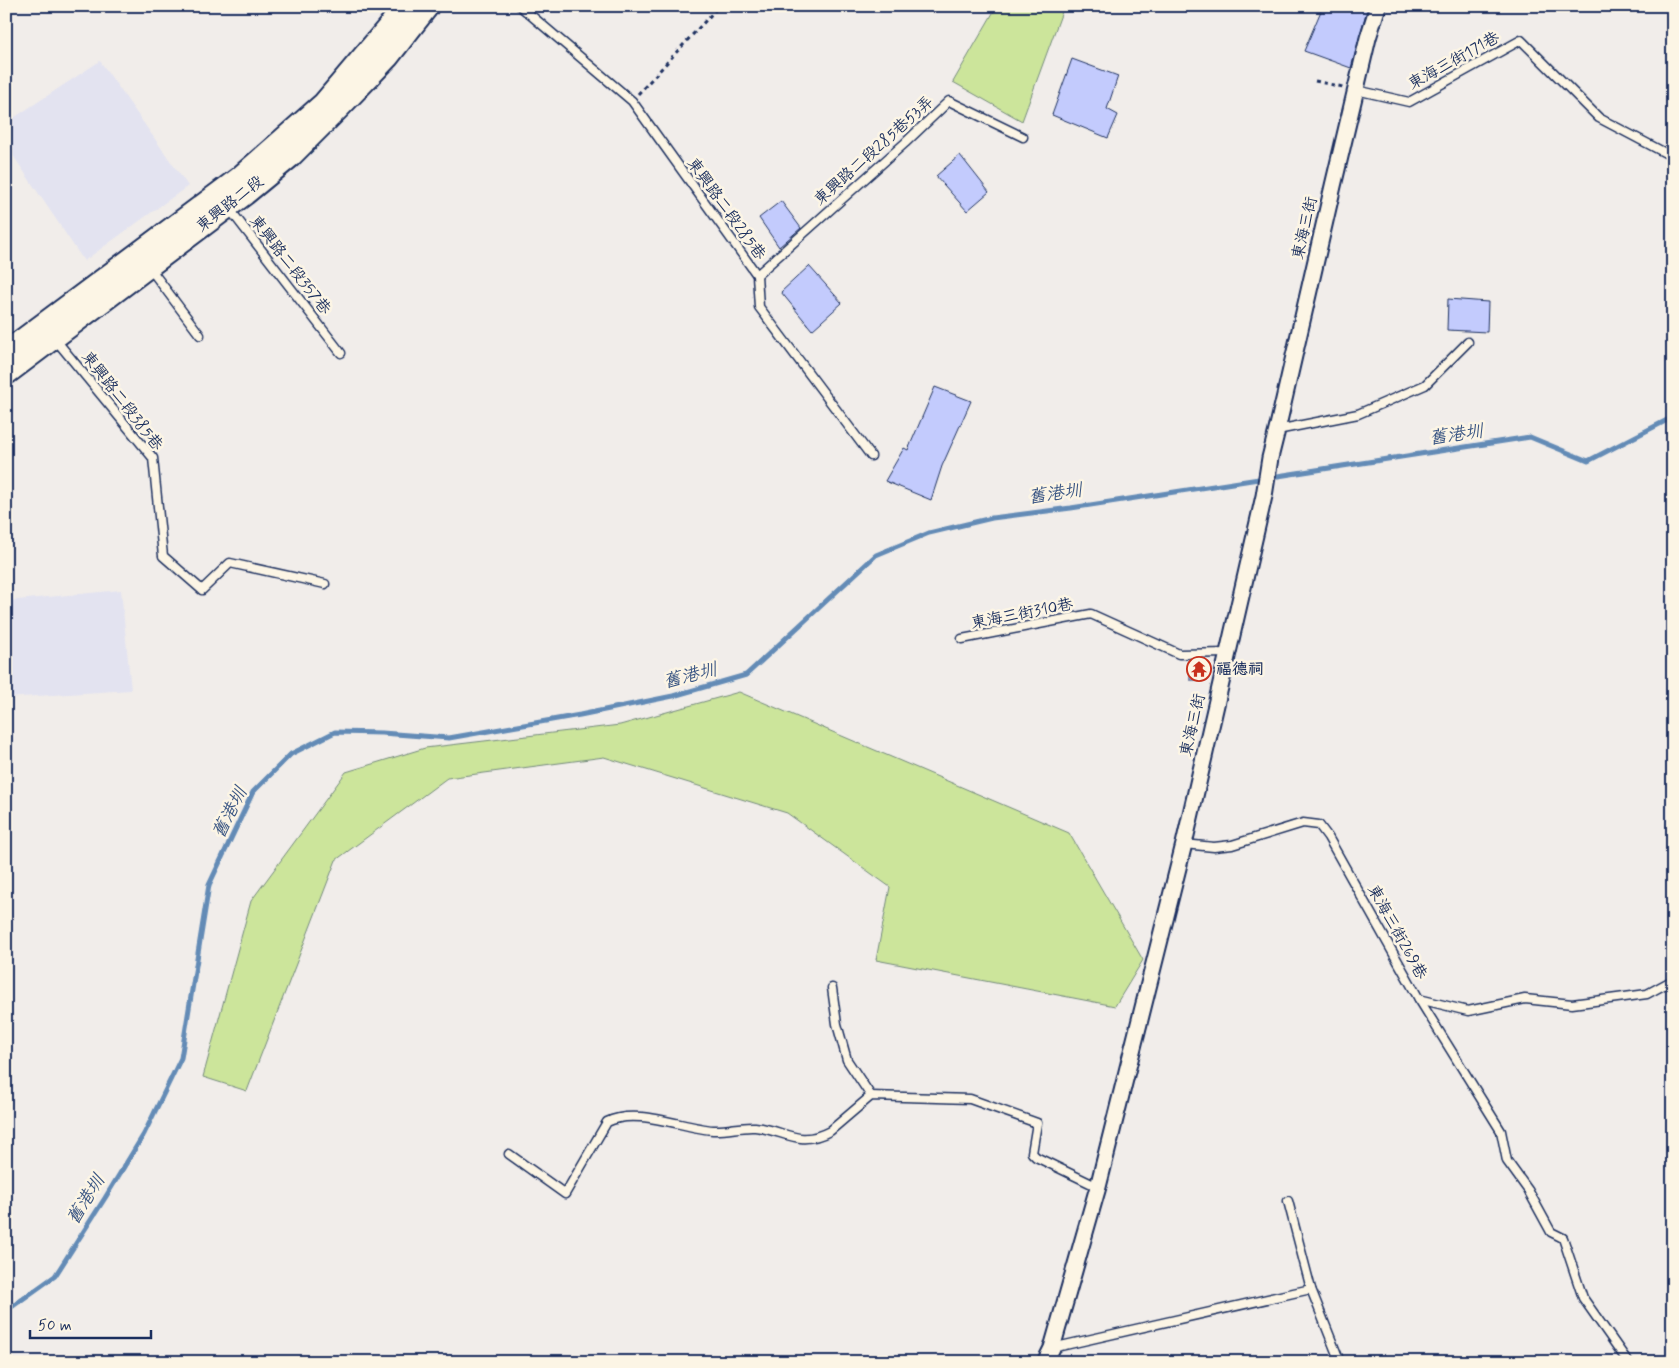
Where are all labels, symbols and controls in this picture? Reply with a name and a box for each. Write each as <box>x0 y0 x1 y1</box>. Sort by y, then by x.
street label: 東海三街171巷 <box>1405 27 1503 95</box>
street label: 東興路二段285巷53弄 <box>810 92 938 210</box>
street label: 東興路二段285巷 <box>682 154 770 264</box>
street label: 東興路二段 <box>192 171 268 237</box>
street label: 東海三街 <box>1288 194 1322 262</box>
street label: 東興路二段357巷 <box>245 211 335 319</box>
street label: 東興路二段385巷 <box>77 347 167 455</box>
water label: 舊港圳 <box>1428 419 1486 451</box>
water label: 舊港圳 <box>1027 478 1085 510</box>
street label: 東海三街310巷 <box>969 594 1075 634</box>
temple icon: 福德祠 <box>1186 656 1212 682</box>
water label: 舊港圳 <box>661 657 721 694</box>
place label: 福德祠 <box>1216 659 1264 680</box>
street label: 東海三街 <box>1176 691 1210 759</box>
water label: 舊港圳 <box>207 782 254 843</box>
street label: 東海三街269巷 <box>1362 881 1432 983</box>
water label: 舊港圳 <box>62 1169 112 1229</box>
scale bar <box>30 1308 151 1340</box>
text: 50 m <box>38 1316 72 1336</box>

